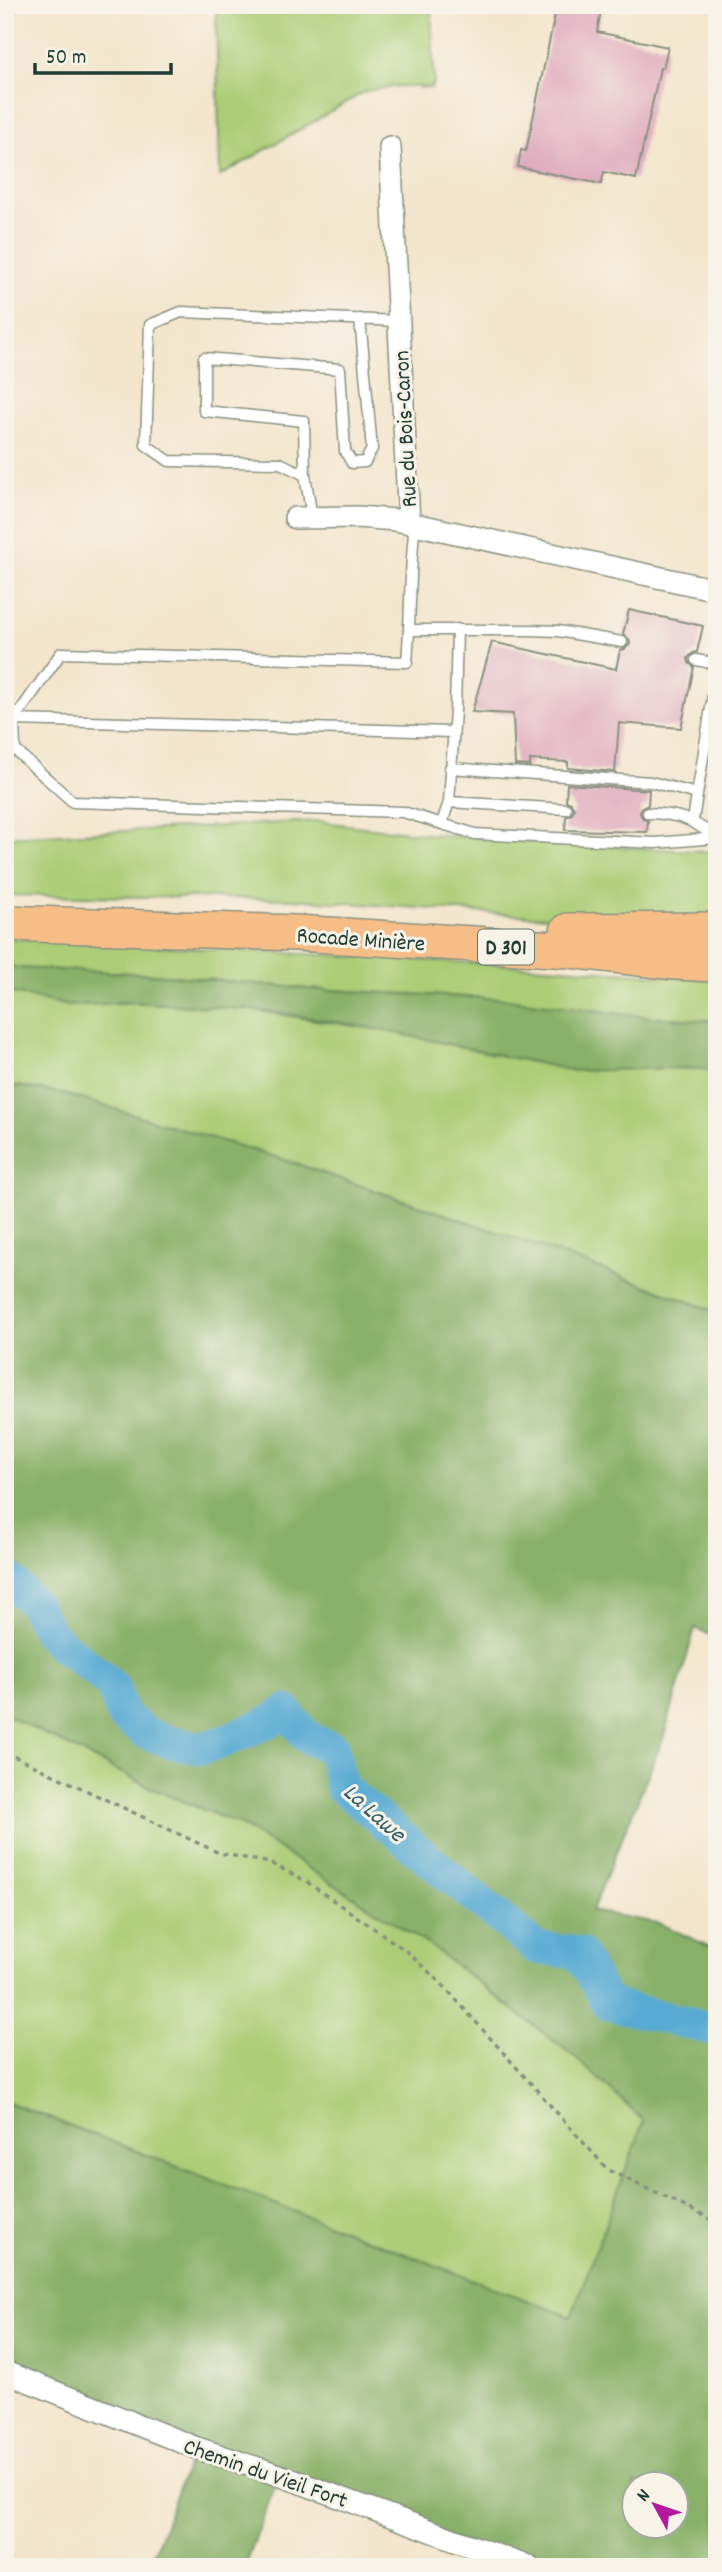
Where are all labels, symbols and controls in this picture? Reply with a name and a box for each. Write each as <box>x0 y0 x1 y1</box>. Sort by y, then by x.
scale bar <box>35 32 172 76</box>
text: 50 m <box>46 44 86 74</box>
street label: Rue du Bois-Caron <box>387 350 428 508</box>
street label: Rocade Minière <box>295 921 426 962</box>
road number: D 301 <box>478 930 534 964</box>
water label: La Lawe <box>334 1777 413 1852</box>
street label: Chemin du Vieil Fort <box>178 2432 351 2519</box>
north arrow <box>620 2470 690 2540</box>
text: N <box>631 2484 658 2509</box>

